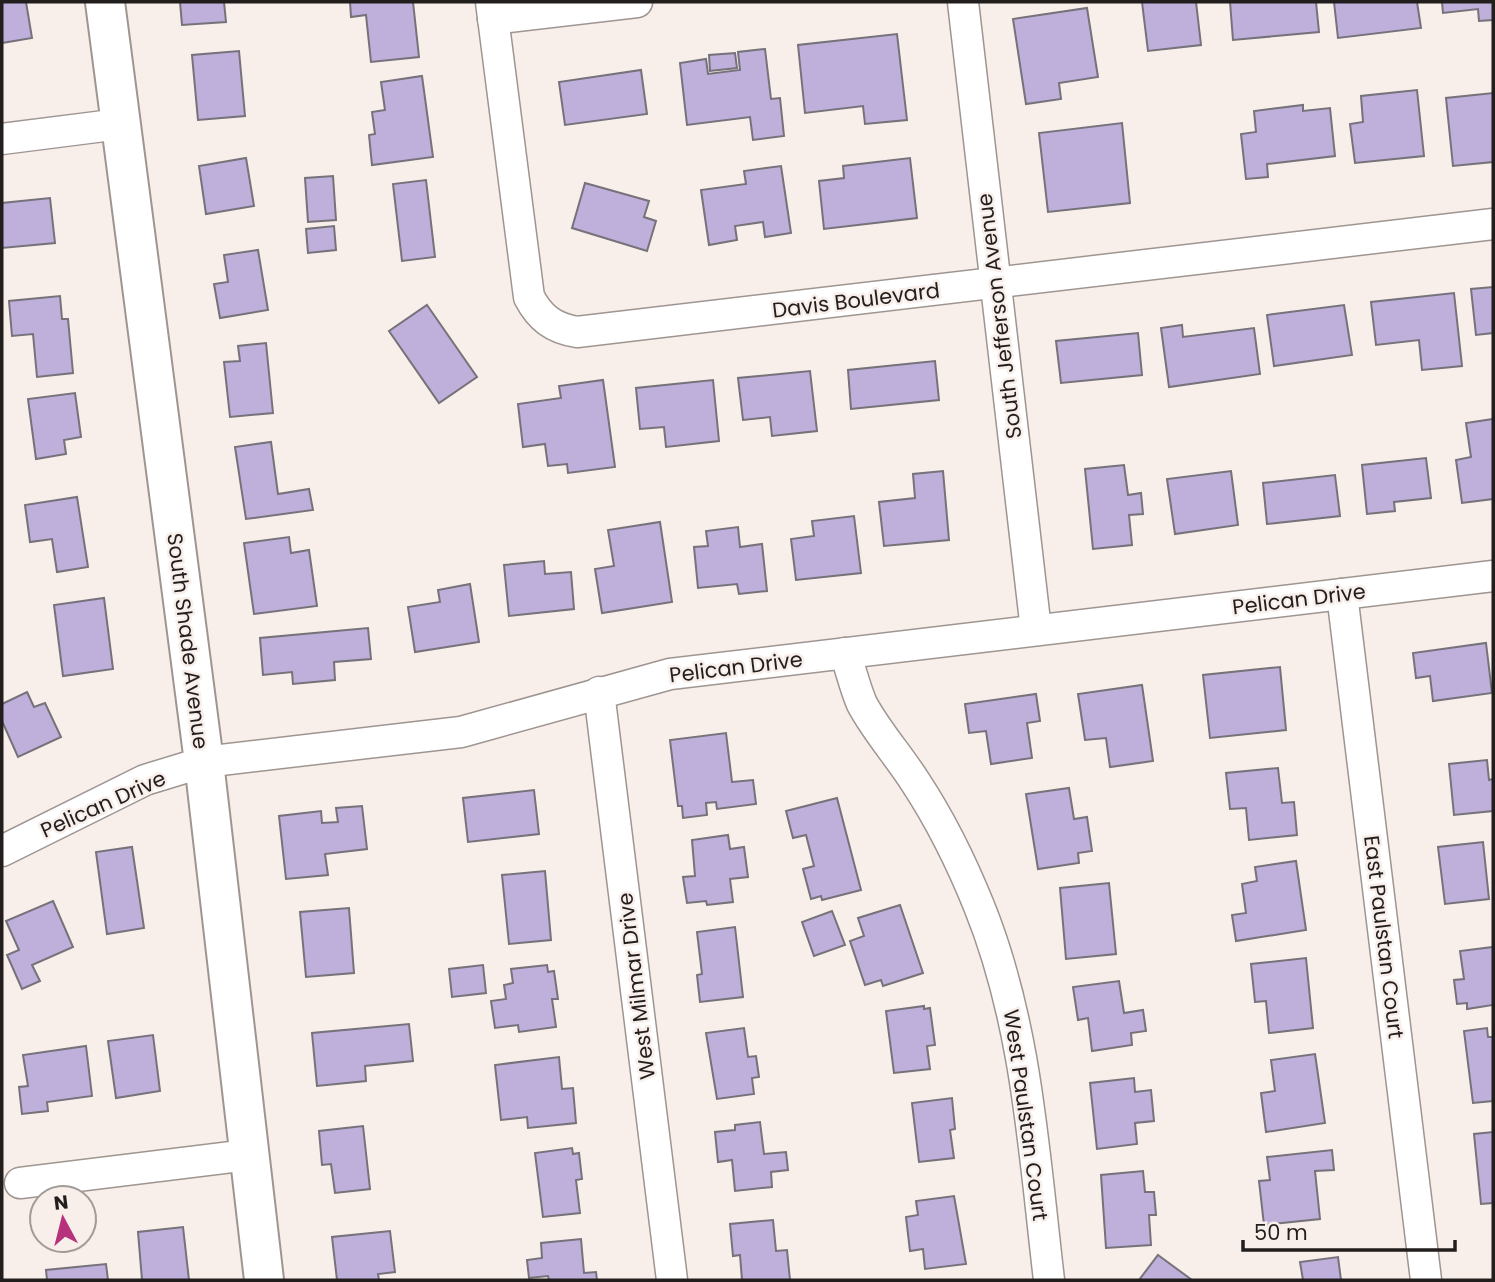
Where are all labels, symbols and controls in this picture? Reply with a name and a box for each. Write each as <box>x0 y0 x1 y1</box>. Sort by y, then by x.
street label: South Jefferson Avenue <box>970 192 1028 440</box>
street label: Davis Boulevard <box>771 275 941 325</box>
street label: South Shade Avenue <box>160 531 216 751</box>
street label: Pelican Drive <box>1231 576 1367 622</box>
street label: Pelican Drive <box>668 644 804 690</box>
street label: Pelican Drive <box>36 763 170 845</box>
street label: East Paulstan Court <box>1357 834 1411 1040</box>
street label: West Milmar Drive <box>610 891 662 1081</box>
street label: West Paulstan Court <box>997 1007 1055 1223</box>
north arrow <box>28 1184 98 1254</box>
text: N <box>52 1188 70 1217</box>
scale bar <box>1243 1208 1455 1252</box>
text: 50 m <box>1254 1218 1308 1247</box>

